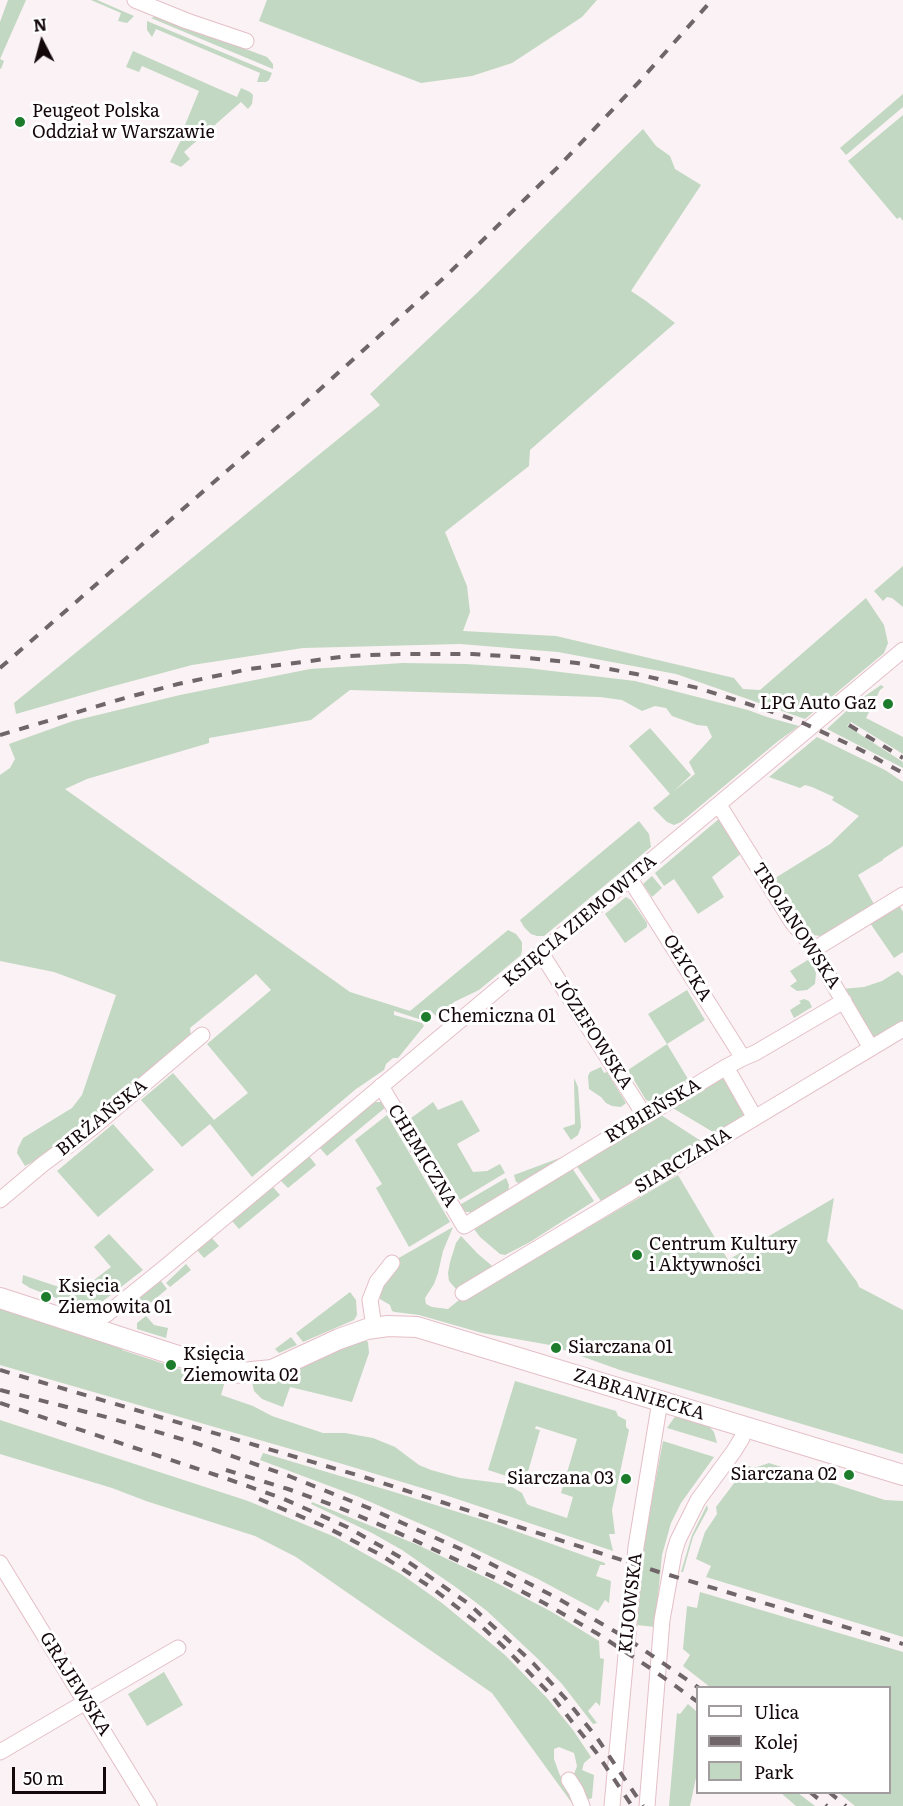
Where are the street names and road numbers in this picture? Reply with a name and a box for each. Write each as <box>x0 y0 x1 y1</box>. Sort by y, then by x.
street label: KSIĘCIA ZIEMOWITA <box>499 851 661 991</box>
street label: TROJANOWSKA <box>747 859 845 993</box>
street label: OŁYCKA <box>658 931 716 1005</box>
street label: JÓZEFOWSKA <box>549 975 637 1093</box>
street label: RYBIEŃSKA <box>601 1074 705 1148</box>
street label: BIRŻAŃSKA <box>52 1075 152 1161</box>
street label: CHEMICZNA <box>383 1101 461 1211</box>
street label: SIARCZANA <box>631 1124 735 1198</box>
street label: ZABRANIECKA <box>571 1365 707 1425</box>
street label: KIJOWSKA <box>615 1552 647 1654</box>
street label: GRAJEWSKA <box>35 1628 115 1740</box>

